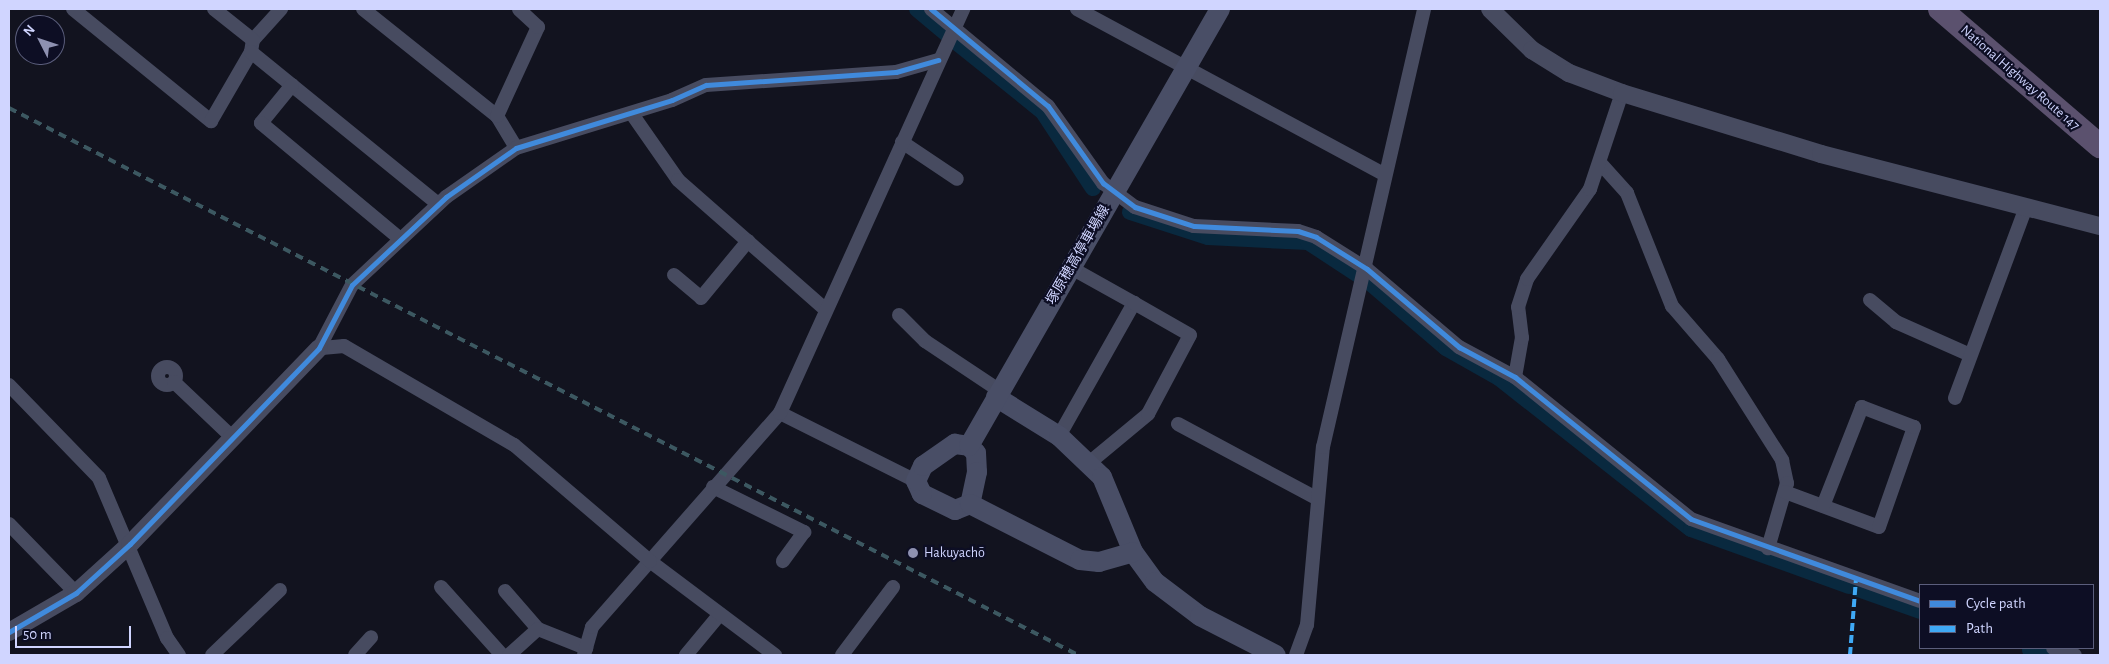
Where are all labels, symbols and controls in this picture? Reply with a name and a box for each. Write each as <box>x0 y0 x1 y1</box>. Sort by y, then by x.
north arrow <box>15 15 65 65</box>
street label: National Highway Route 147 <box>1957 22 2083 134</box>
text: N <box>21 23 38 39</box>
street label: 塚原穂高停車場線 <box>1043 202 1113 308</box>
place label: Hakuyachō <box>924 545 985 561</box>
marker: Hakuyachō <box>906 546 920 560</box>
legend <box>1919 584 2094 649</box>
text: Cycle path <box>1966 596 2026 611</box>
scale bar <box>18 616 134 648</box>
text: Path <box>1966 621 1993 636</box>
text: 50 m <box>23 627 52 642</box>

